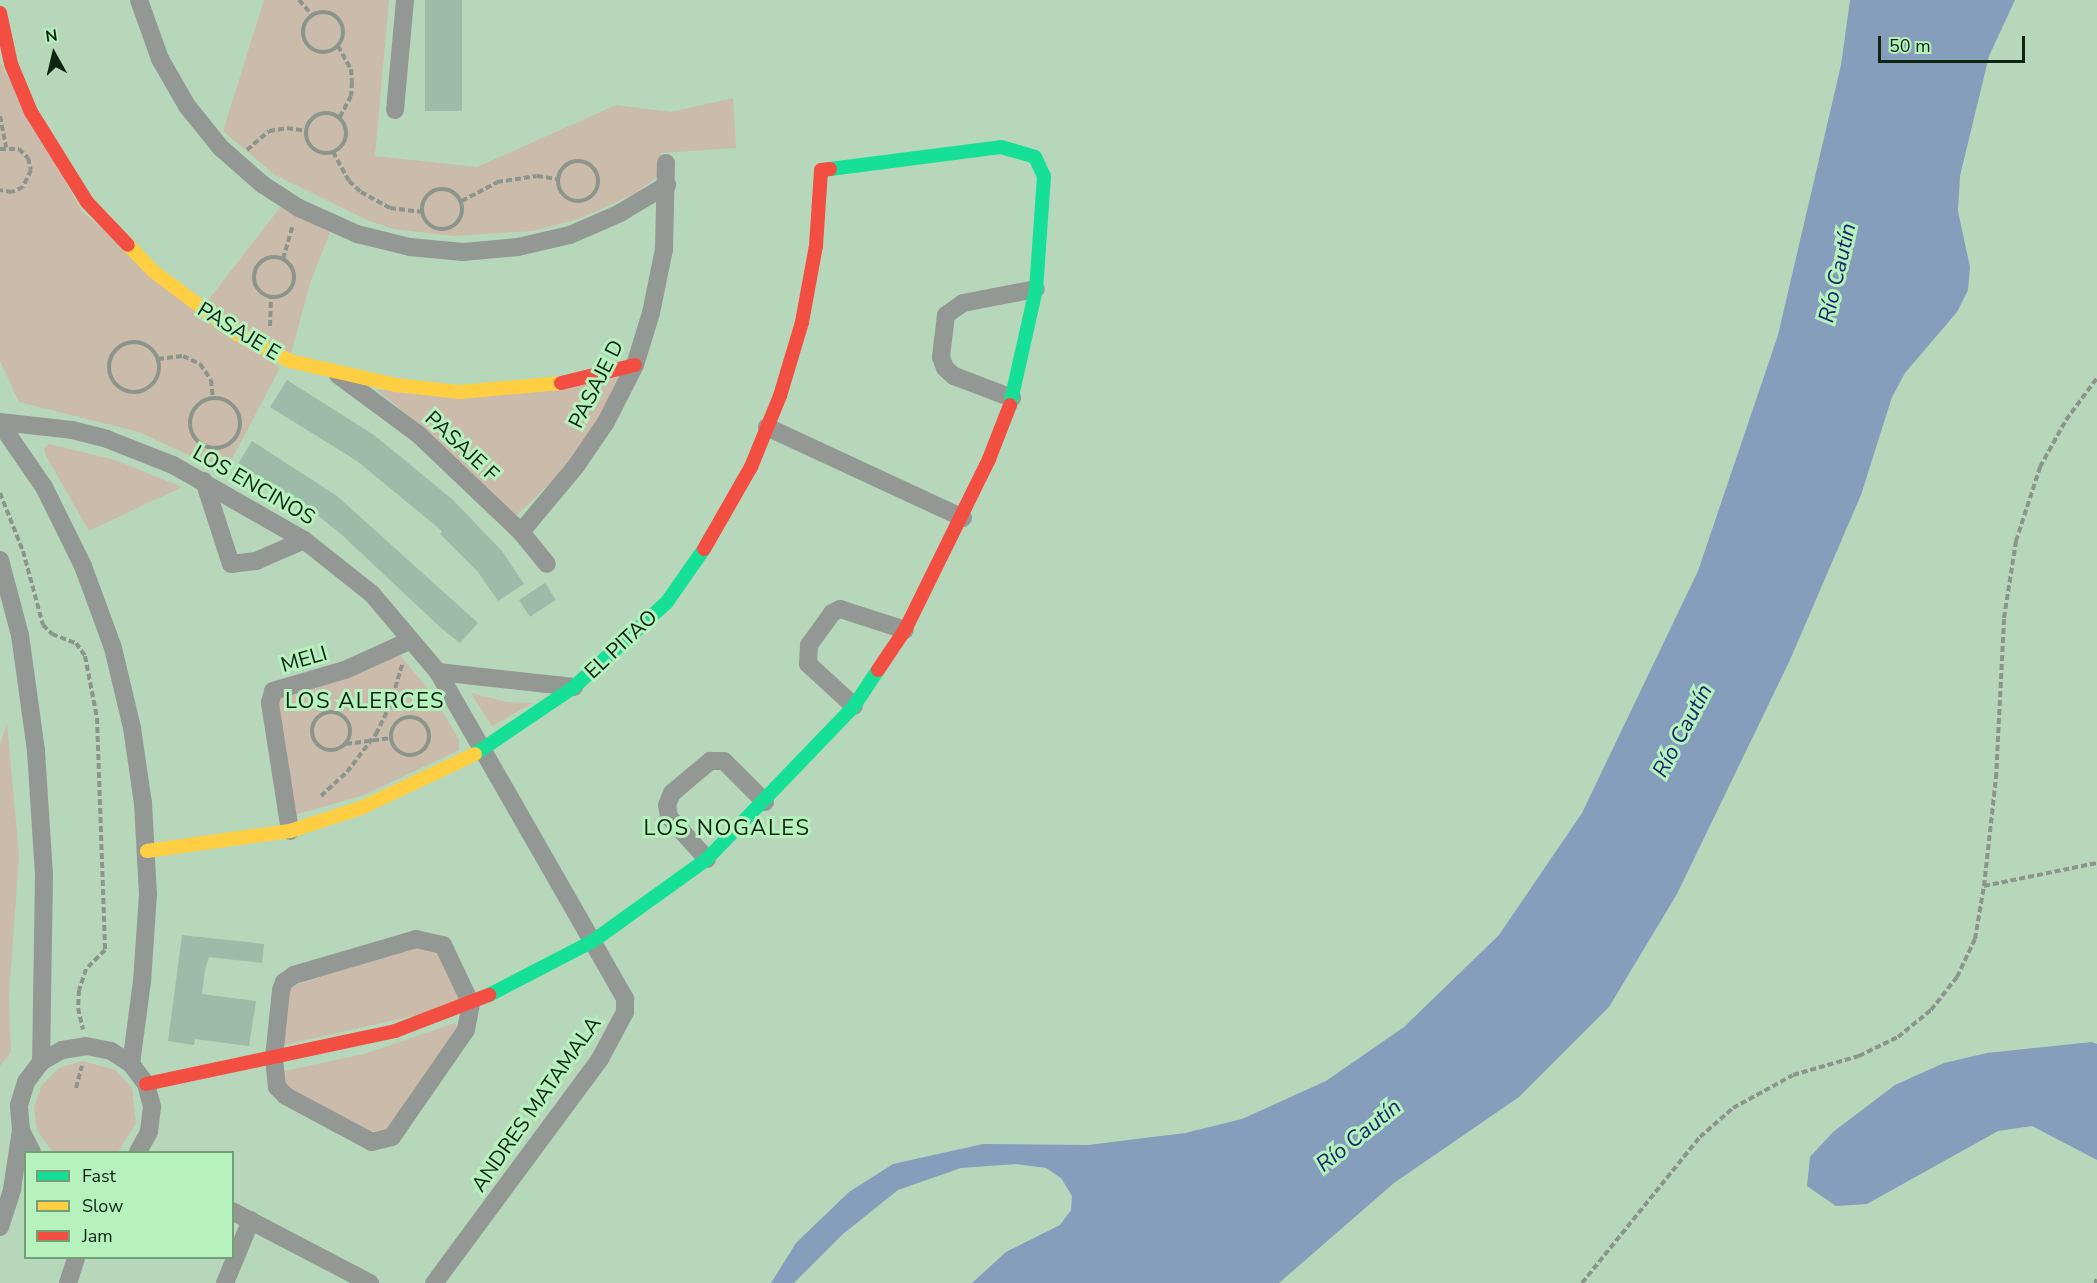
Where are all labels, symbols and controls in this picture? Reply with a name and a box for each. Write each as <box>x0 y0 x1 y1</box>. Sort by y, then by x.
north arrow <box>24 24 84 84</box>
text: N <box>44 24 59 48</box>
scale bar <box>1881 24 2028 62</box>
text: 50 m <box>1889 34 1931 58</box>
water label: Río Cautín <box>1814 221 1862 325</box>
street label: PASAJE E <box>193 296 285 366</box>
street label: PASAJE D <box>563 336 629 432</box>
street label: PASAJE F <box>420 406 504 486</box>
street label: LOS ENCINOS <box>188 440 320 530</box>
street label: EL PITAO <box>580 604 662 684</box>
street label: MELI <box>278 640 330 678</box>
water label: Río Cautín <box>1648 680 1718 782</box>
district label: LOS ALERCES <box>285 689 445 715</box>
district label: LOS NOGALES <box>644 816 810 842</box>
street label: ANDRES MATAMALA <box>466 1011 606 1197</box>
water label: Río Cautín <box>1311 1094 1407 1178</box>
legend <box>24 1151 234 1259</box>
text: Fast <box>82 1164 116 1188</box>
text: Slow <box>82 1194 123 1218</box>
text: Jam <box>82 1224 113 1248</box>

